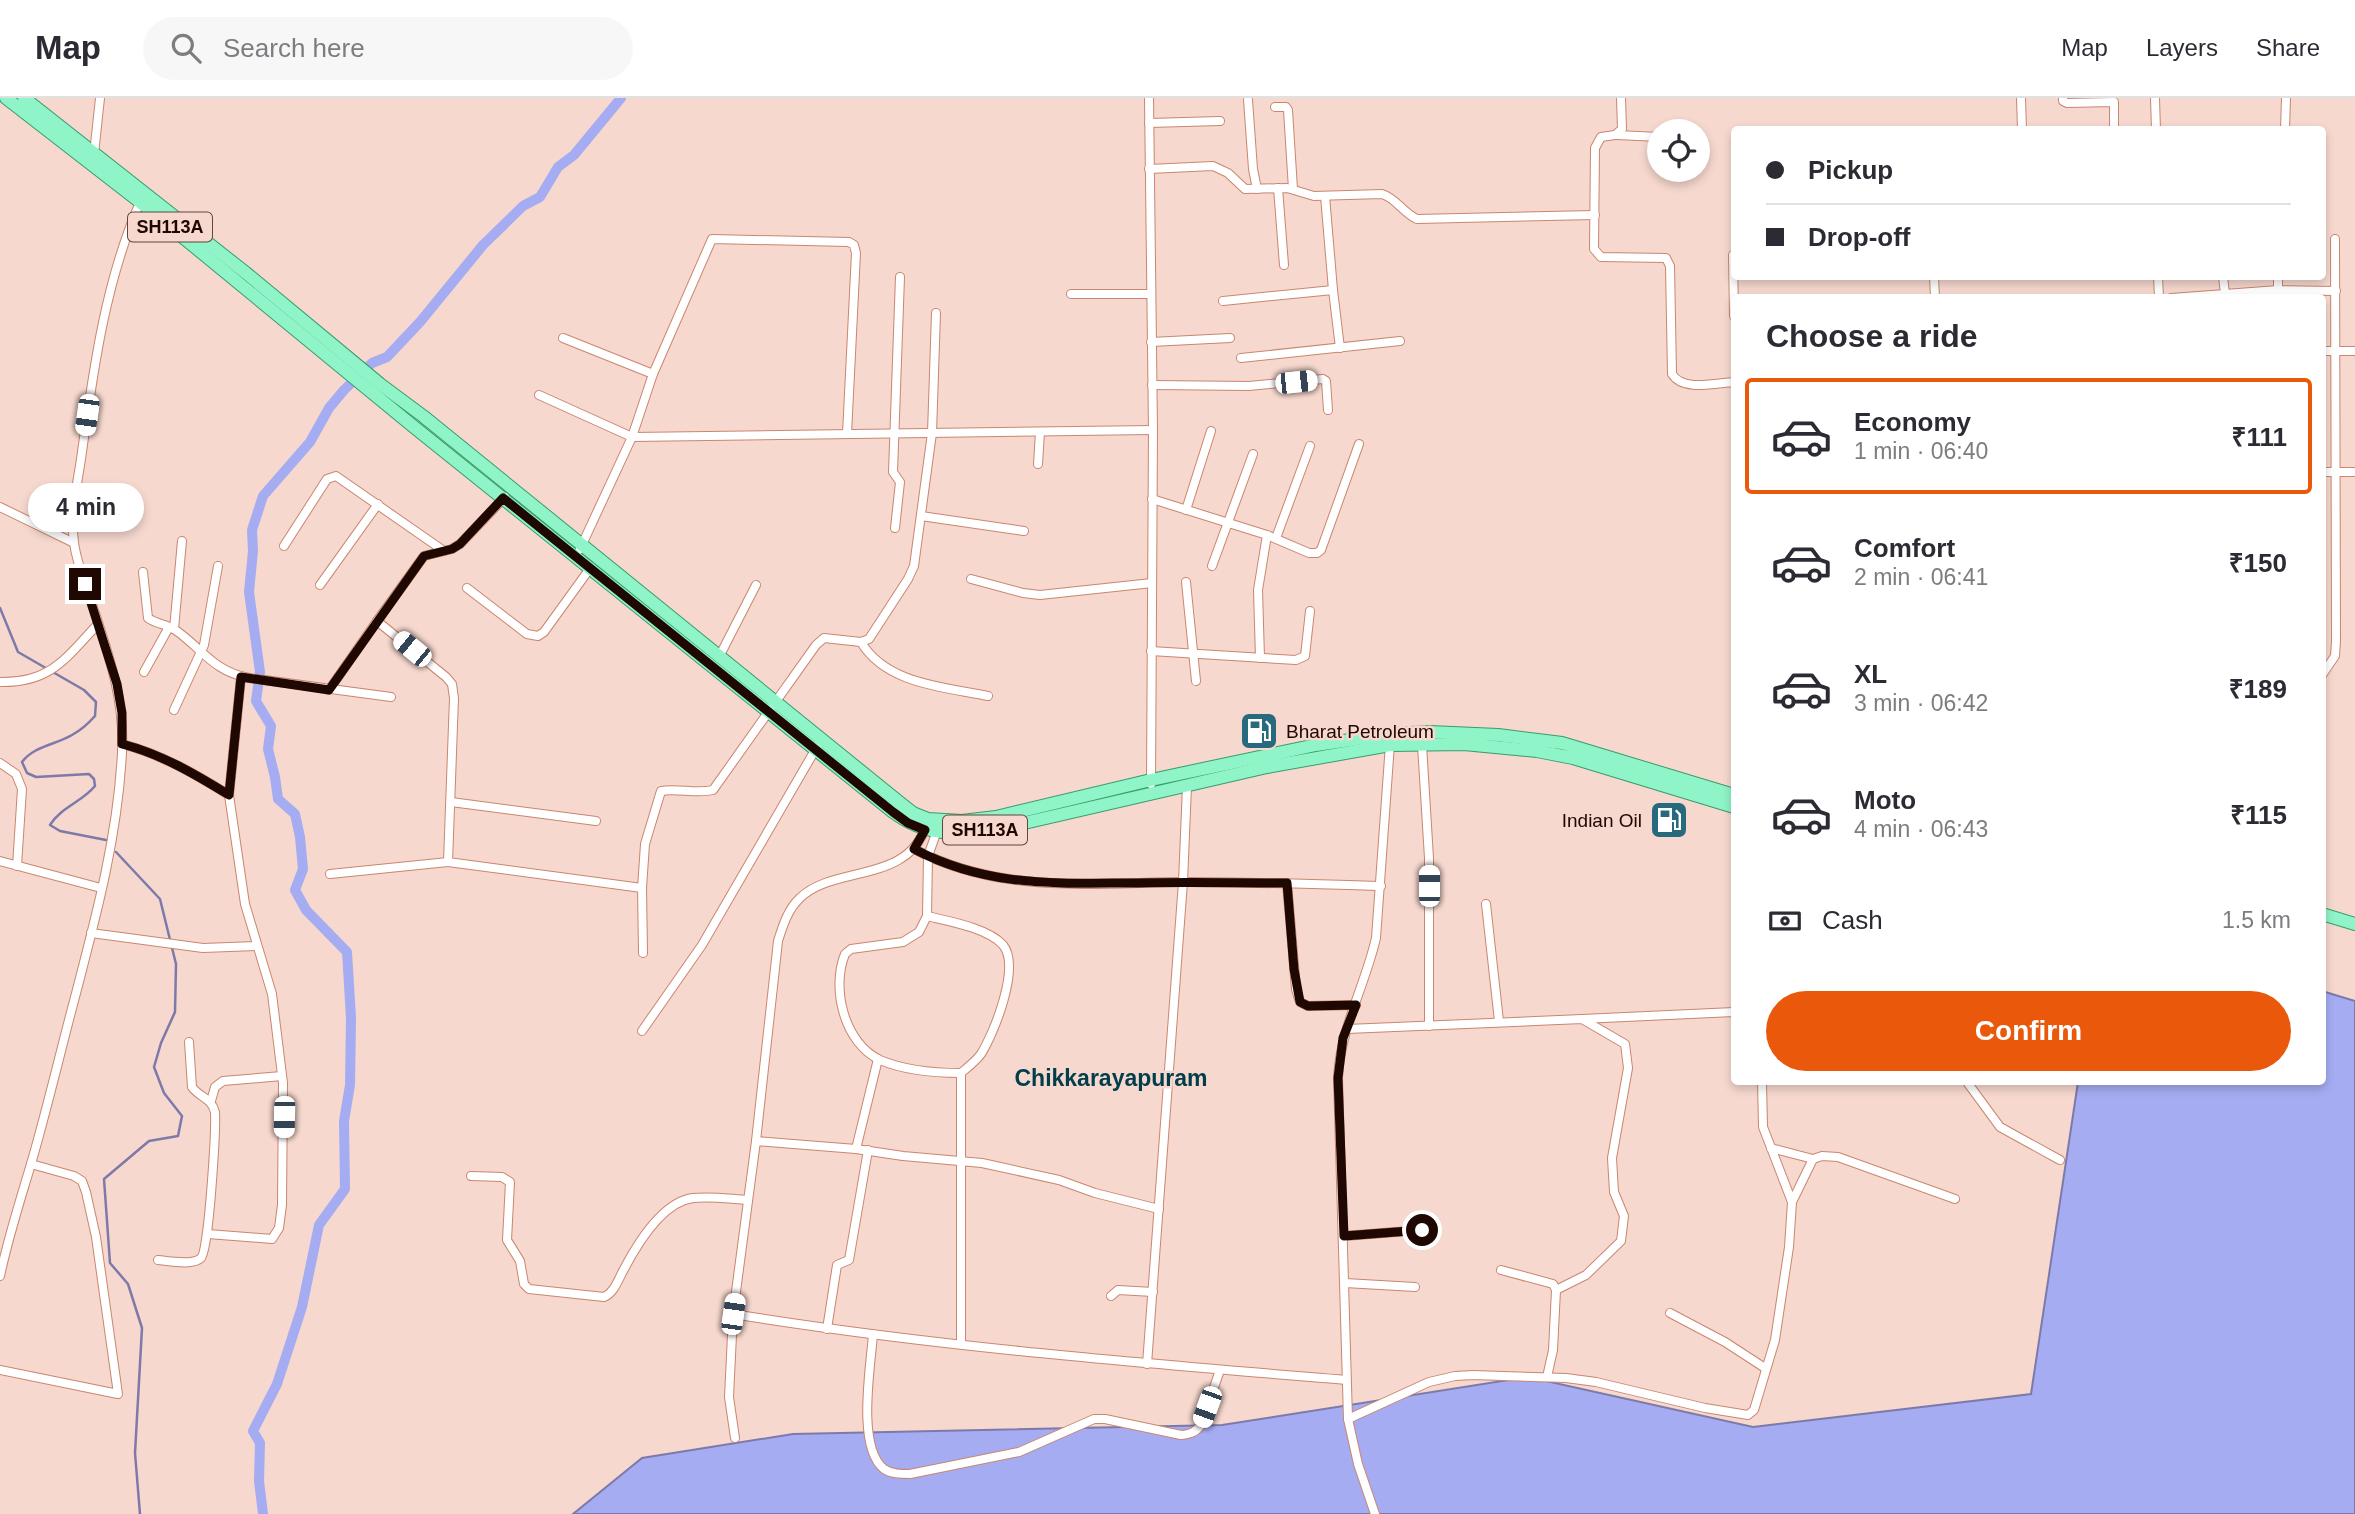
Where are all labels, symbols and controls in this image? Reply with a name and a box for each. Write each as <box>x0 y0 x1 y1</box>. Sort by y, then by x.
search box <box>143 17 633 80</box>
text: Map <box>35 29 101 66</box>
icon: search <box>167 29 205 67</box>
text: Search here <box>223 33 365 63</box>
text: Map <box>2061 34 2108 61</box>
text: Layers <box>2146 34 2218 61</box>
text: Share <box>2256 34 2320 61</box>
map controls <box>1647 119 1710 182</box>
button: locate <box>1647 119 1710 182</box>
text: Pickup <box>1808 155 1893 185</box>
road number: SH113A <box>128 212 212 242</box>
text: Drop-off <box>1808 222 1911 252</box>
text: Choose a ride <box>1766 318 1978 354</box>
car <box>1275 369 1318 395</box>
car <box>74 393 101 437</box>
icon: car <box>1770 405 1833 468</box>
text: Economy <box>1854 407 1971 437</box>
text: ₹111 <box>2232 422 2287 452</box>
text: 1 min · 06:40 <box>1854 438 1988 464</box>
callout: 4 min <box>27 482 143 532</box>
text: 4 min <box>56 494 116 520</box>
icon: car <box>1770 531 1833 594</box>
text: Comfort <box>1854 533 1955 563</box>
text: ₹150 <box>2229 548 2287 578</box>
text: 2 min · 06:41 <box>1854 564 1988 590</box>
route end <box>69 568 101 600</box>
car <box>390 628 435 670</box>
icon: car <box>1770 657 1833 720</box>
text: XL <box>1854 659 1887 689</box>
text: ₹189 <box>2229 674 2287 704</box>
text: 3 min · 06:42 <box>1854 690 1988 716</box>
fuel station icon: Bharat Petroleum <box>1238 710 1280 752</box>
place label: Bharat Petroleum <box>1286 721 1434 742</box>
icon: car <box>1770 783 1833 846</box>
text: Moto <box>1854 785 1916 815</box>
fuel station icon: Indian Oil <box>1648 799 1690 841</box>
text: ₹115 <box>2230 800 2287 830</box>
place label: Indian Oil <box>1562 810 1642 831</box>
road number: SH113A <box>943 816 1027 844</box>
text: 4 min · 06:43 <box>1854 816 1988 842</box>
car <box>1419 865 1440 907</box>
icon: cash <box>1766 902 1804 940</box>
text: Cash <box>1822 905 1883 935</box>
text: 1.5 km <box>2222 907 2291 933</box>
button: Confirm <box>1766 991 2291 1071</box>
district label: Chikkarayapuram <box>1014 1065 1208 1091</box>
car <box>274 1096 295 1138</box>
route start <box>1406 1214 1438 1246</box>
car <box>720 1292 747 1336</box>
car <box>1190 1384 1225 1430</box>

